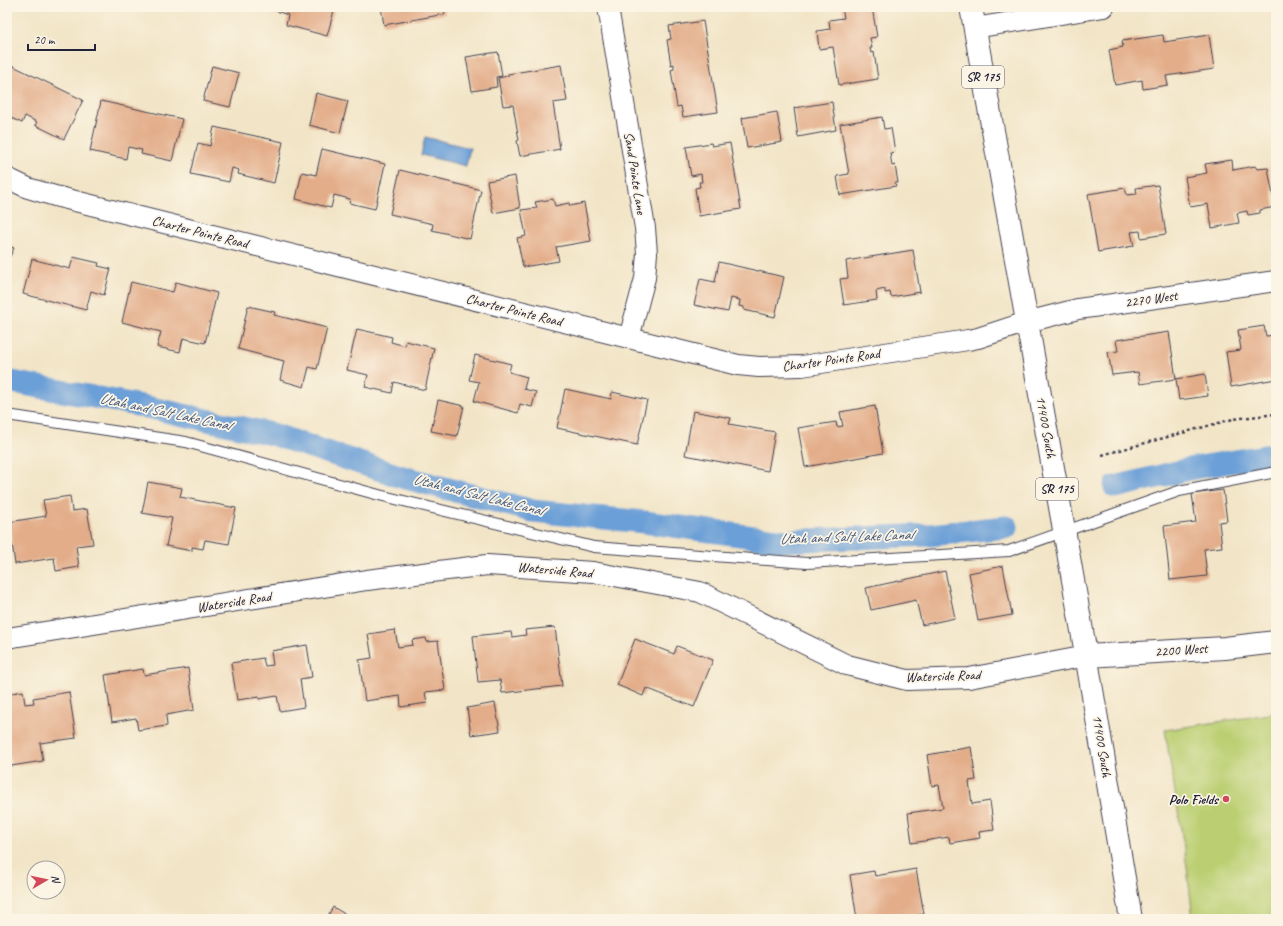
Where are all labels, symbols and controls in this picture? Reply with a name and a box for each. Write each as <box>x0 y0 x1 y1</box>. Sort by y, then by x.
scale bar <box>28 26 95 52</box>
text: 20 m <box>34 32 56 48</box>
road number: SR 175 <box>962 66 1004 88</box>
street label: Sand Pointe Lane <box>620 131 650 217</box>
street label: Charter Pointe Road <box>150 212 252 253</box>
street label: 2270 West <box>1124 287 1180 311</box>
street label: Charter Pointe Road <box>464 290 566 331</box>
street label: Charter Pointe Road <box>781 344 883 375</box>
water label: Utah and Salt Lake Canal <box>98 389 237 436</box>
street label: 11400 South <box>1032 395 1060 460</box>
water label: Utah and Salt Lake Canal <box>411 470 550 522</box>
road number: SR 175 <box>1036 478 1078 500</box>
water label: Utah and Salt Lake Canal <box>779 525 918 549</box>
street label: Waterside Road <box>517 558 595 582</box>
street label: Waterside Road <box>196 587 275 616</box>
street label: 2200 West <box>1154 640 1209 660</box>
street label: Waterside Road <box>905 666 983 686</box>
street label: 11400 South <box>1089 714 1115 779</box>
place label: Polo Fields <box>1169 791 1220 808</box>
marker: Polo Fields <box>1221 794 1231 804</box>
north arrow <box>26 860 66 900</box>
text: N <box>48 874 64 885</box>

